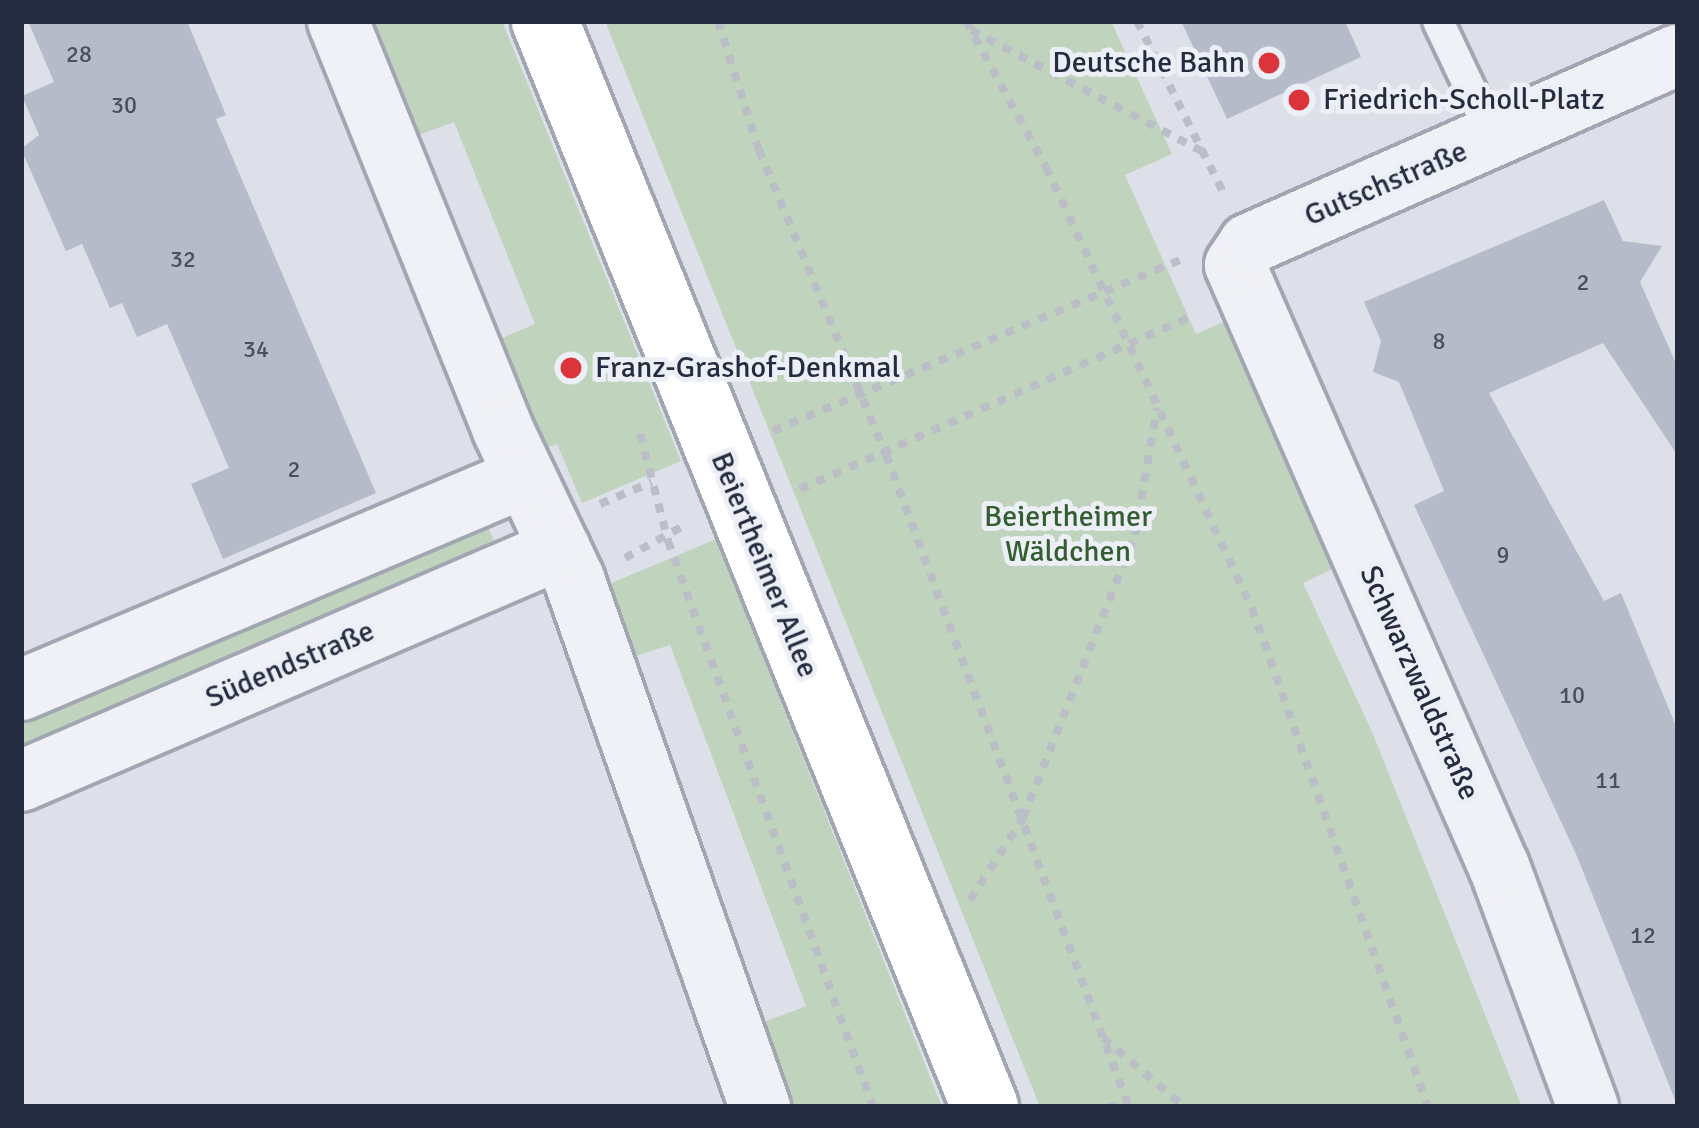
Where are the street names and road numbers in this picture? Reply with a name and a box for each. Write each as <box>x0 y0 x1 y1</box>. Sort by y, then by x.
street label: Gutschstraße <box>1299 134 1473 234</box>
street label: Beiertheimer Allee <box>702 447 826 683</box>
street label: Schwarzwaldstraße <box>1351 560 1487 806</box>
street label: Südendstraße <box>200 613 380 717</box>

